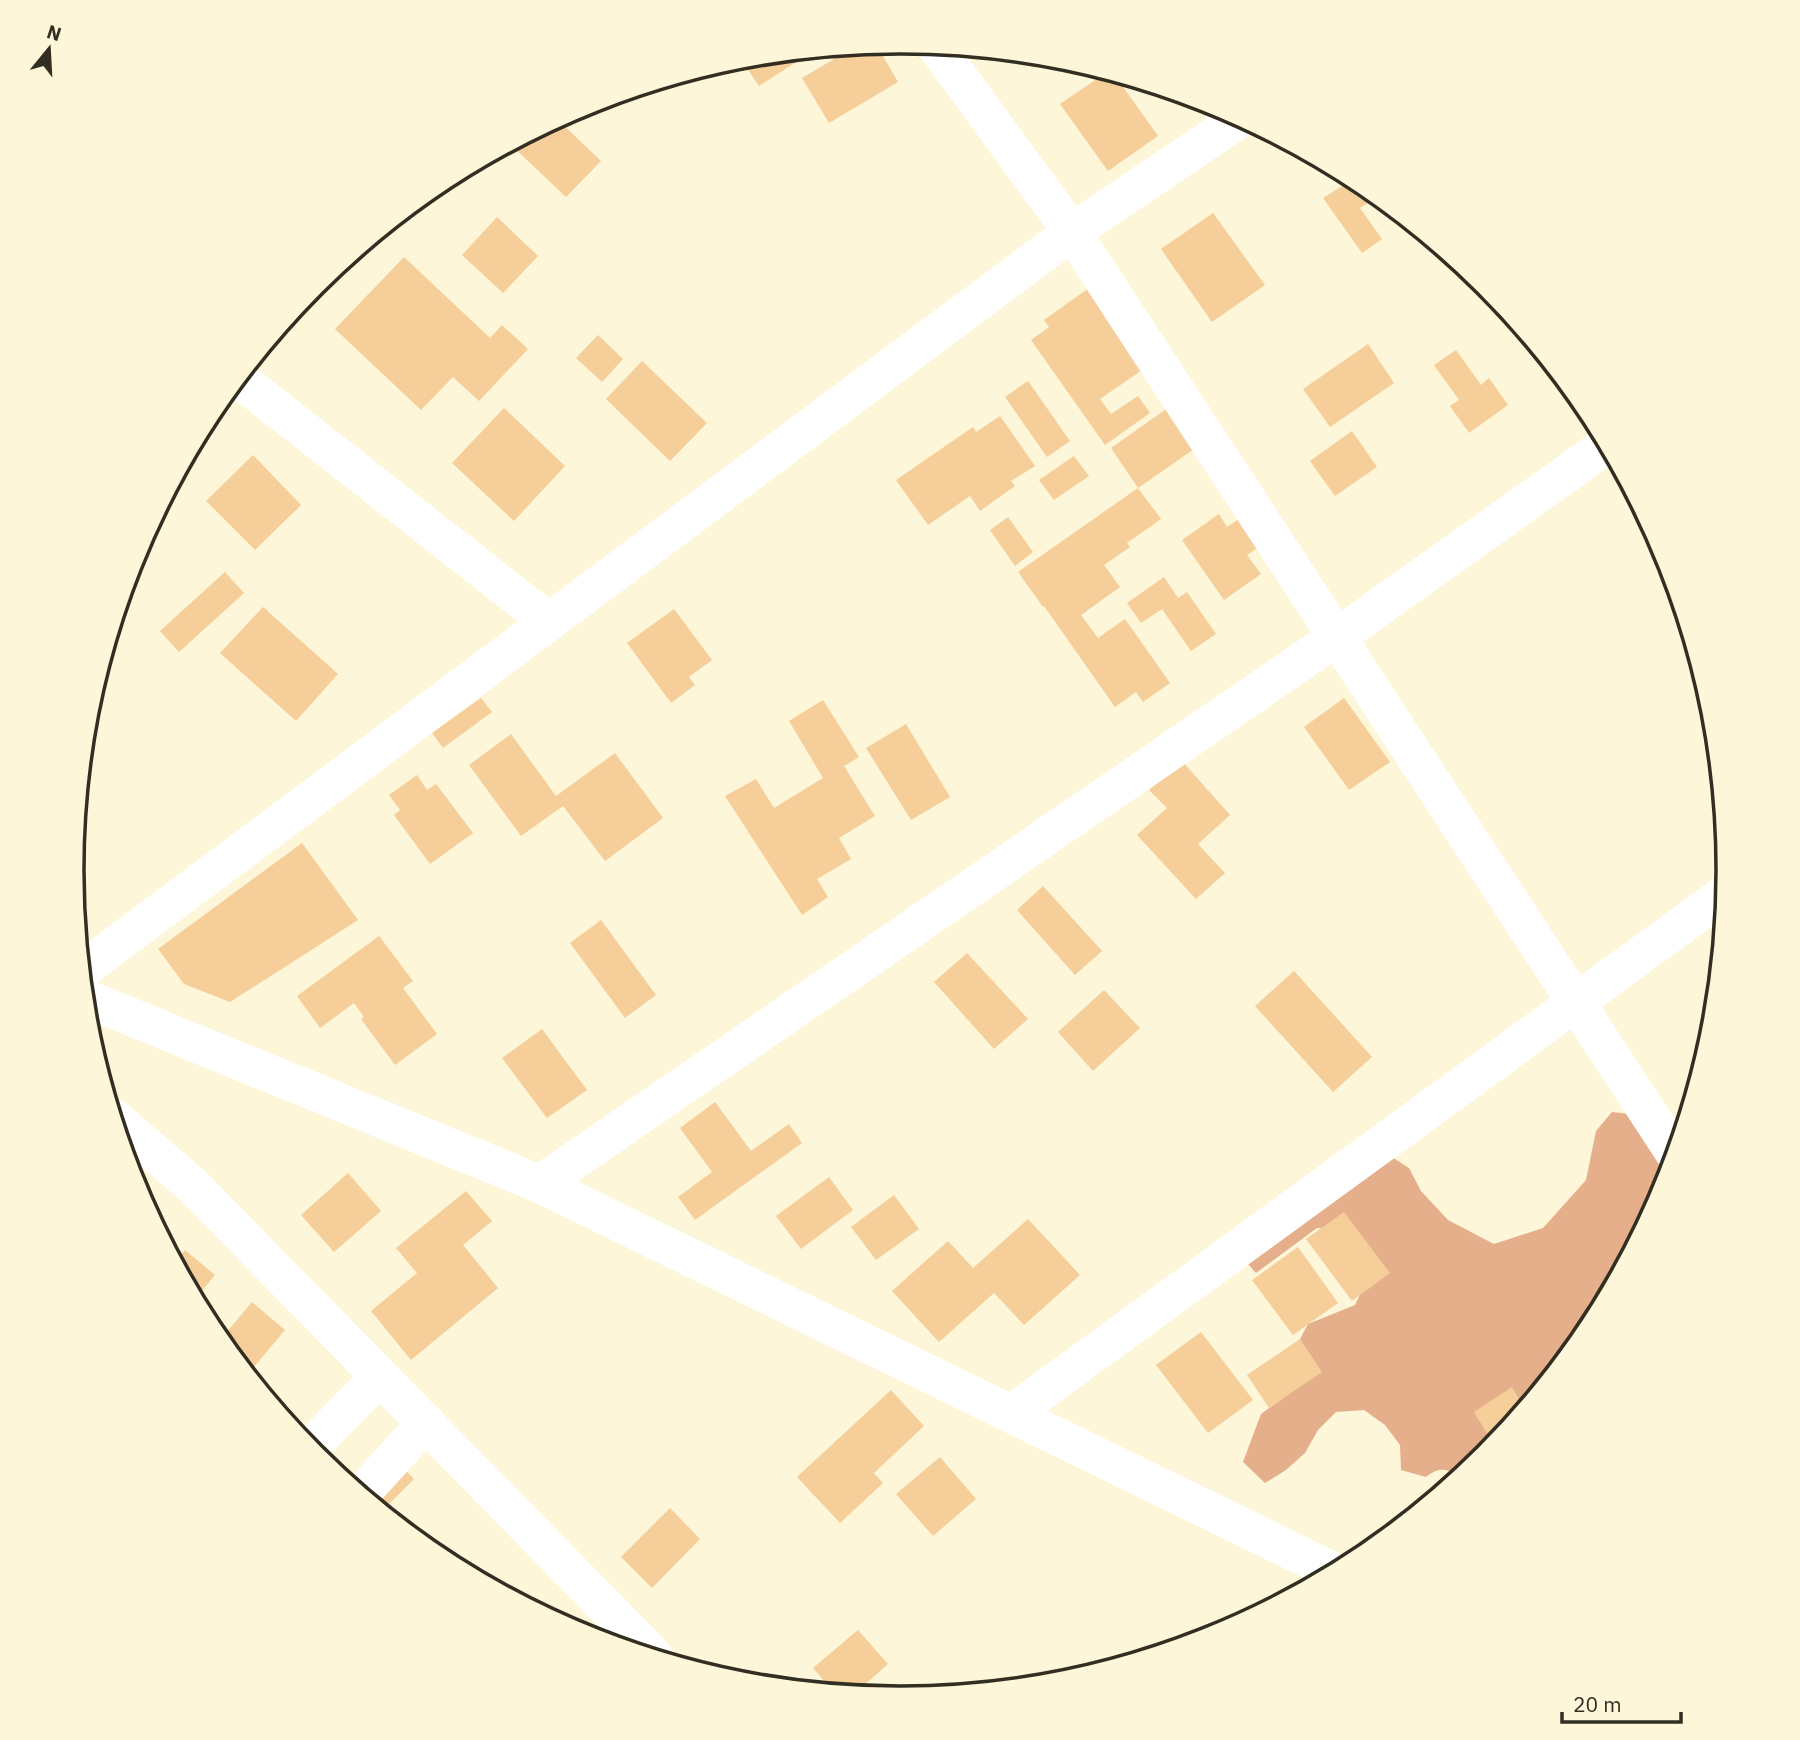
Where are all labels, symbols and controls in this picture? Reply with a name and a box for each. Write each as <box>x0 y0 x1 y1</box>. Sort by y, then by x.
north arrow <box>14 14 84 84</box>
text: N <box>44 19 65 46</box>
scale bar <box>1562 1680 1681 1724</box>
text: 20 m <box>1573 1690 1622 1718</box>

